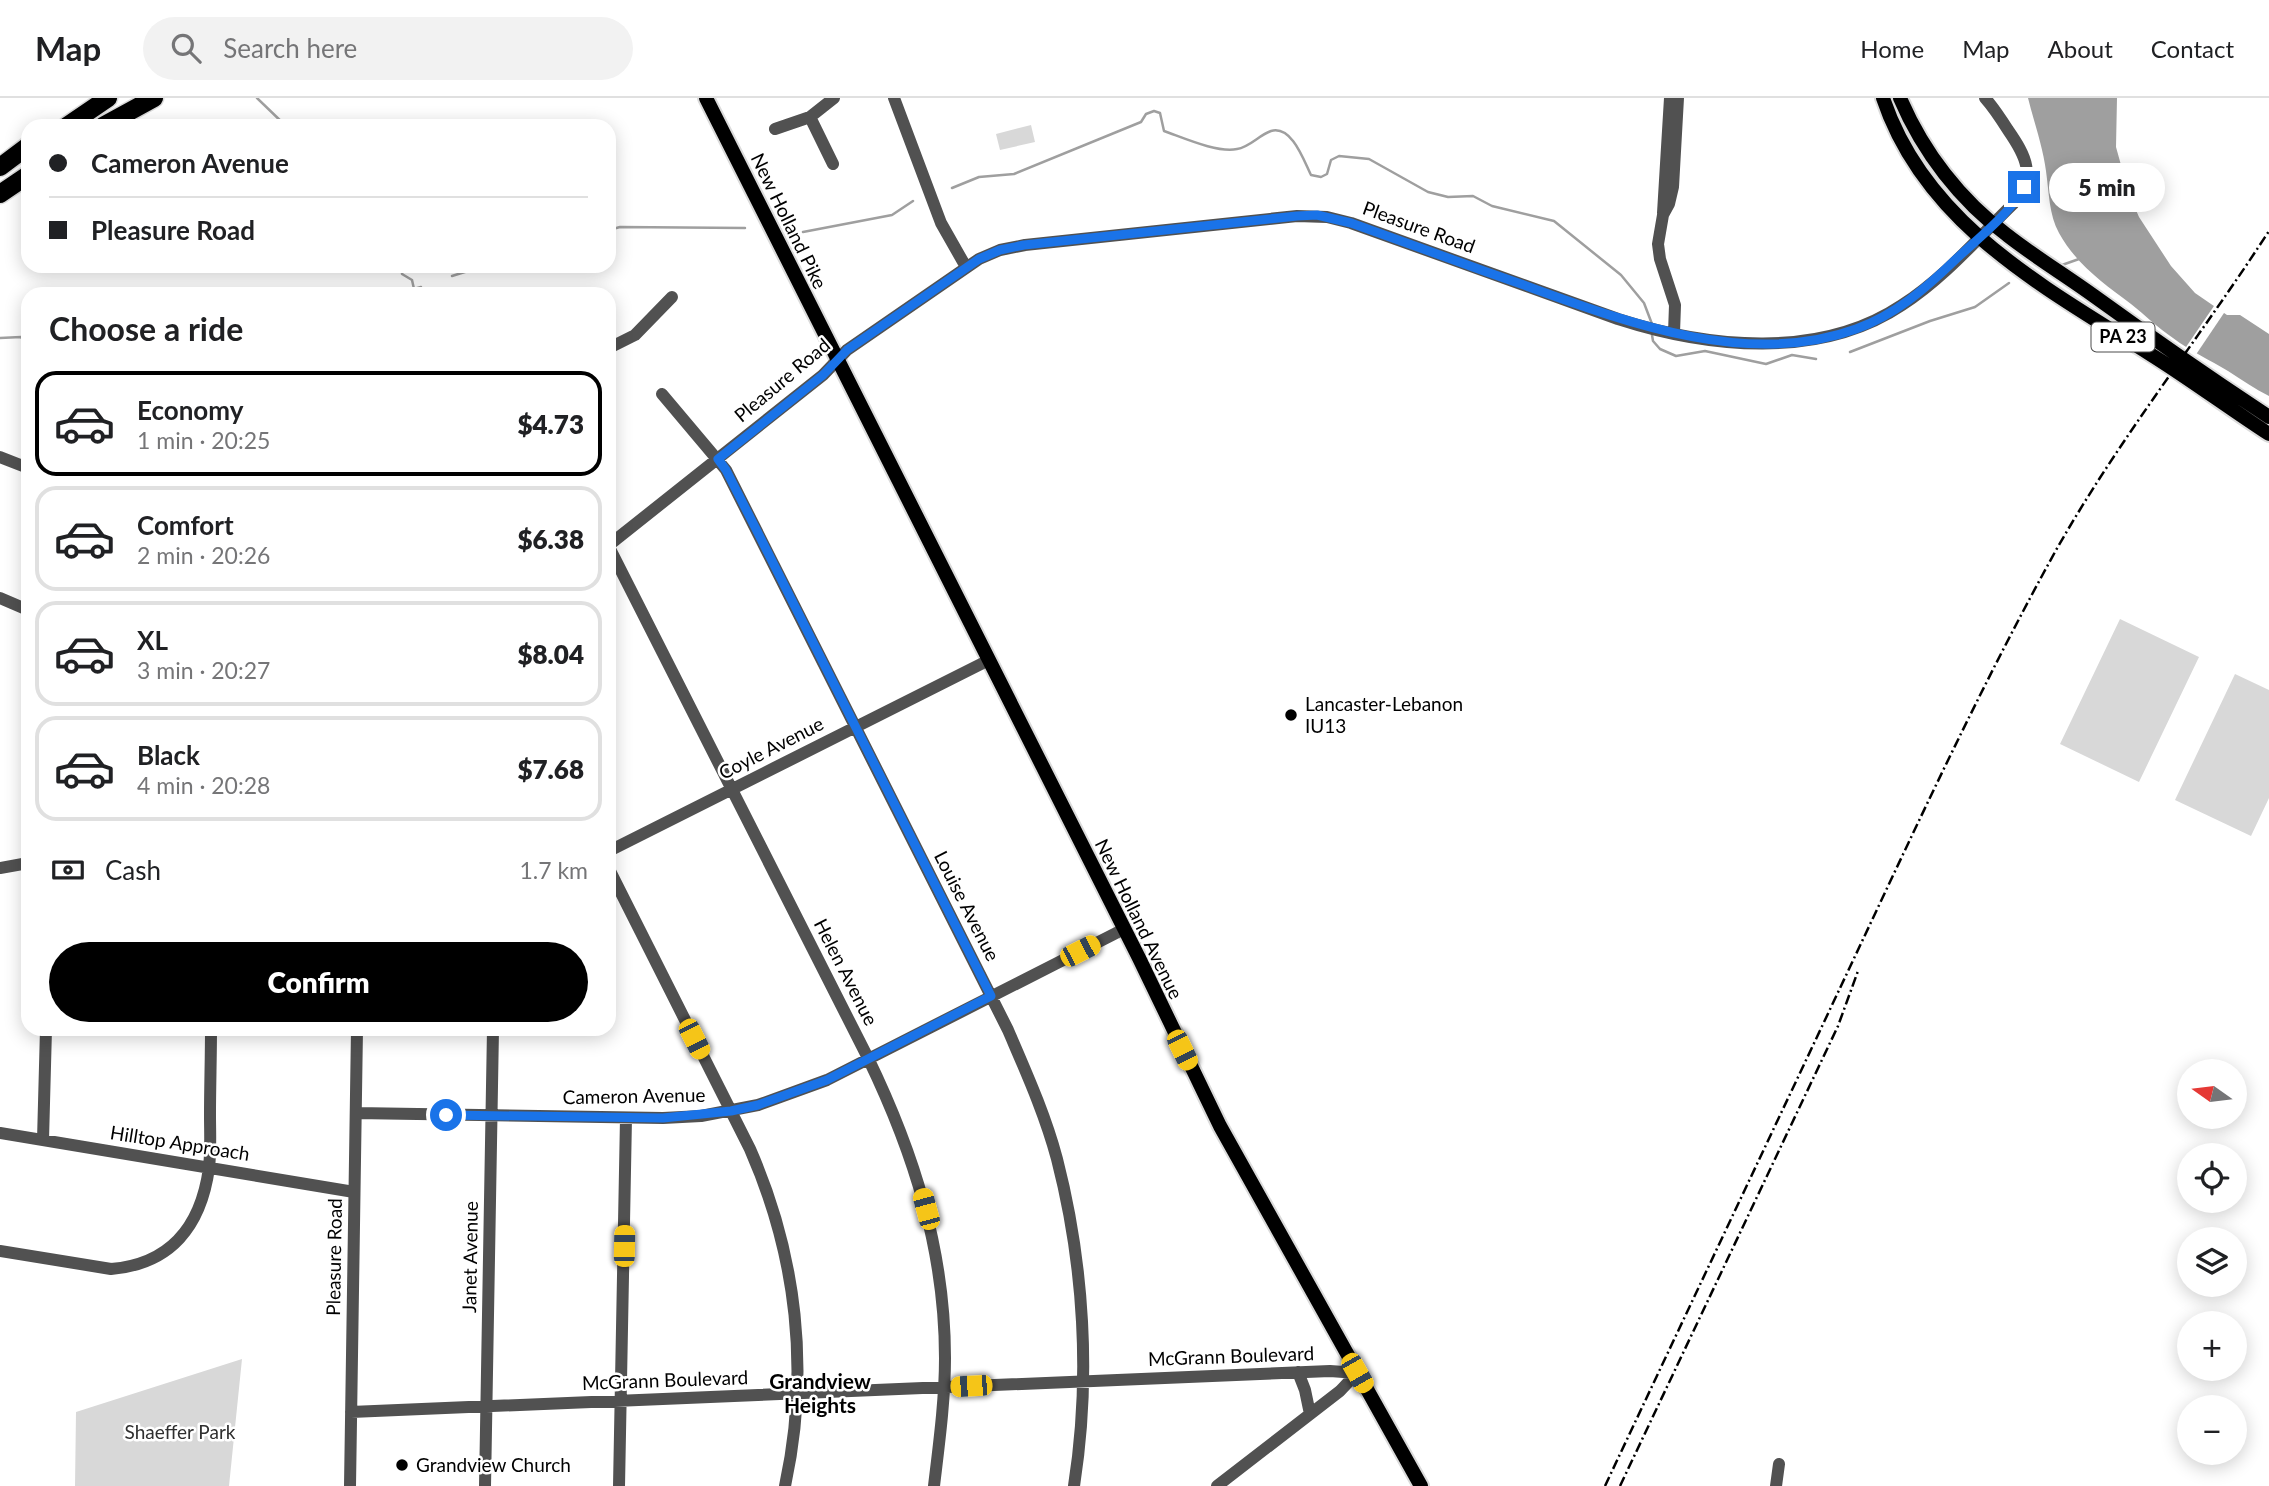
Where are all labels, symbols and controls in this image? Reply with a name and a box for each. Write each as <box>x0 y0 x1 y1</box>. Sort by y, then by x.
search box <box>143 17 633 80</box>
text: Map <box>35 28 101 68</box>
icon: search <box>167 29 205 67</box>
text: Search here <box>223 32 357 64</box>
text: Home <box>1860 34 1924 63</box>
text: Map <box>1962 34 2010 63</box>
text: About <box>2048 34 2113 63</box>
text: Contact <box>2151 34 2234 63</box>
text: Cameron Avenue <box>91 147 289 179</box>
street label: New Holland Pike <box>747 149 832 292</box>
callout: 5 min <box>2048 162 2164 212</box>
route end <box>2008 171 2040 203</box>
text: 5 min <box>2078 173 2136 201</box>
street label: Pleasure Road <box>1360 196 1478 257</box>
text: Pleasure Road <box>91 214 255 246</box>
text: Choose a ride <box>49 309 243 348</box>
road number: PA 23 <box>2092 323 2154 352</box>
street label: Pleasure Road <box>729 333 834 426</box>
icon: car <box>53 392 116 455</box>
text: Economy <box>137 394 243 426</box>
text: $4.73 <box>517 408 584 440</box>
text: 1 min · 20:25 <box>137 426 270 454</box>
icon: car <box>53 507 116 570</box>
text: Comfort <box>137 509 234 541</box>
text: $6.38 <box>517 523 584 555</box>
text: 2 min · 20:26 <box>137 541 270 569</box>
icon: car <box>53 622 116 685</box>
text: XL <box>137 624 168 656</box>
text: $8.04 <box>517 638 584 670</box>
text: 3 min · 20:27 <box>137 656 270 684</box>
place label: Lancaster-Lebanon IU13 <box>1305 692 1463 737</box>
marker: Lancaster-Lebanon IU13 <box>1283 707 1299 723</box>
street label: Coyle Avenue <box>715 711 827 784</box>
icon: car <box>53 737 116 800</box>
text: Black <box>137 739 200 771</box>
text: $7.68 <box>517 753 584 785</box>
text: 4 min · 20:28 <box>137 771 270 799</box>
street label: New Holland Avenue <box>1091 835 1188 1003</box>
street label: Louise Avenue <box>930 847 1005 965</box>
icon: cash <box>49 851 87 889</box>
text: Cash <box>105 854 161 886</box>
text: 1.7 km <box>519 856 588 884</box>
street label: Helen Avenue <box>810 915 883 1029</box>
car <box>1057 932 1104 970</box>
button: Confirm <box>49 942 588 1022</box>
car <box>676 1016 713 1062</box>
car <box>1164 1027 1201 1073</box>
north arrow <box>2177 1059 2247 1129</box>
map controls <box>2177 1059 2247 1465</box>
street label: Cameron Avenue <box>562 1083 706 1108</box>
route start <box>430 1099 462 1131</box>
street label: Hilltop Approach <box>109 1120 251 1165</box>
button: locate <box>2177 1143 2247 1213</box>
car <box>911 1186 942 1232</box>
street label: Pleasure Road <box>321 1198 346 1316</box>
street label: Janet Avenue <box>457 1201 482 1313</box>
car <box>614 1225 635 1267</box>
button: layers <box>2177 1227 2247 1297</box>
button: + <box>2177 1311 2247 1381</box>
street label: McGrann Boulevard <box>1147 1341 1314 1370</box>
car <box>1338 1350 1377 1396</box>
street label: McGrann Boulevard <box>581 1365 748 1394</box>
district label: Grandview Heights <box>769 1368 871 1417</box>
car <box>950 1374 993 1398</box>
button: − <box>2177 1395 2247 1465</box>
park label: Shaeffer Park <box>125 1420 236 1443</box>
place label: Grandview Church <box>416 1453 571 1476</box>
marker: Grandview Church <box>394 1457 410 1473</box>

